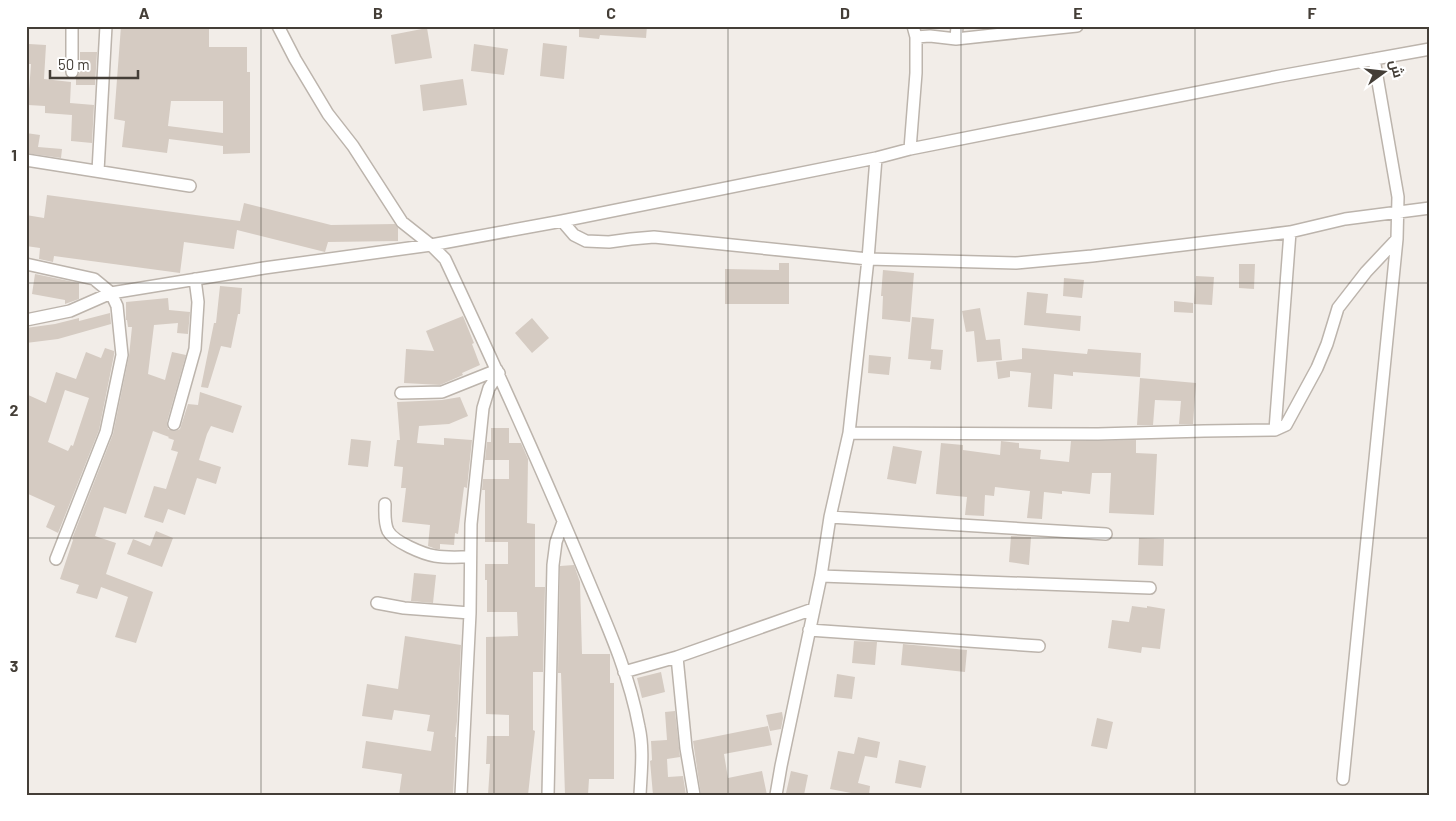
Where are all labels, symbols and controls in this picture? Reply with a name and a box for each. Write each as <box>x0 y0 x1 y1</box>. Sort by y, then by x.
text: A <box>139 3 150 22</box>
text: B <box>373 3 383 22</box>
text: C <box>606 3 616 22</box>
text: D <box>840 3 850 22</box>
text: E <box>1073 3 1083 22</box>
text: F <box>1308 3 1317 22</box>
scale bar <box>50 48 138 80</box>
north arrow <box>1358 48 1408 98</box>
text: 50 m <box>58 55 90 73</box>
text: ش <box>1386 58 1408 80</box>
text: 1 <box>11 145 17 164</box>
text: 2 <box>10 400 19 419</box>
text: 3 <box>10 656 18 675</box>

